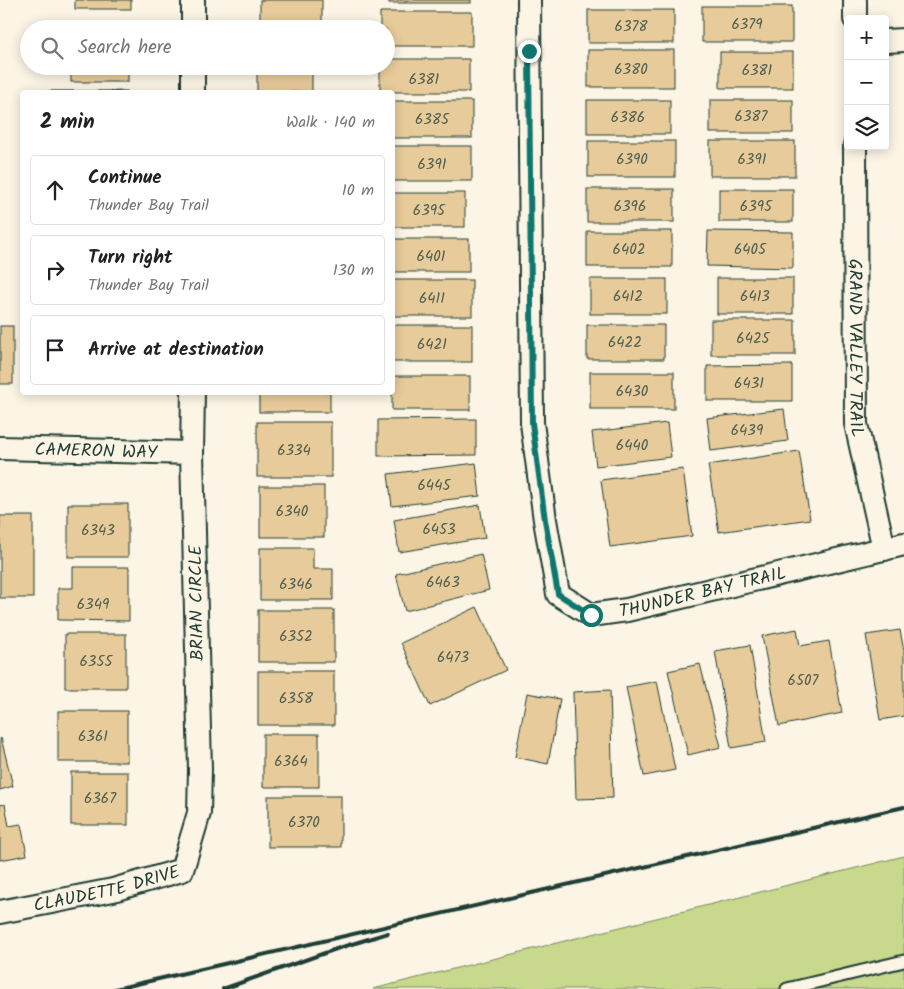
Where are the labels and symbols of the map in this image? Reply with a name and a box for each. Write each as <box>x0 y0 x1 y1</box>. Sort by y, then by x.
house number: 6379 <box>731 13 763 37</box>
house number: 6378 <box>615 15 648 39</box>
route end <box>518 40 541 63</box>
house number: 6380 <box>614 58 648 82</box>
house number: 6381 <box>742 59 773 83</box>
house number: 6381 <box>409 68 440 92</box>
house number: 6387 <box>735 105 769 129</box>
house number: 6386 <box>611 106 645 130</box>
house number: 6385 <box>415 108 450 132</box>
house number: 6390 <box>616 148 648 172</box>
house number: 6391 <box>738 148 767 172</box>
house number: 6391 <box>418 153 447 177</box>
house number: 6396 <box>614 195 646 219</box>
house number: 6395 <box>740 195 773 219</box>
house number: 6395 <box>413 199 446 223</box>
house number: 6402 <box>613 238 645 262</box>
house number: 6405 <box>734 238 767 262</box>
house number: 6401 <box>417 245 446 269</box>
street label: GRAND VALLEY TRAIL <box>839 259 872 440</box>
house number: 6412 <box>613 285 643 309</box>
house number: 6413 <box>740 285 770 309</box>
house number: 6411 <box>419 287 445 311</box>
house number: 6425 <box>736 327 771 351</box>
house number: 6422 <box>608 331 642 355</box>
house number: 6421 <box>417 333 447 357</box>
house number: 6431 <box>734 372 764 396</box>
house number: 6430 <box>616 380 649 404</box>
house number: 6439 <box>731 419 764 443</box>
house number: 6440 <box>616 434 649 458</box>
street label: CAMERON WAY <box>34 436 158 468</box>
house number: 6334 <box>277 439 311 463</box>
house number: 6445 <box>418 474 451 498</box>
house number: 6340 <box>276 500 309 524</box>
house number: 6453 <box>422 518 456 542</box>
house number: 6343 <box>81 519 115 543</box>
street label: BRIAN CIRCLE <box>182 544 213 661</box>
street label: THUNDER BAY TRAIL <box>617 560 789 627</box>
house number: 6463 <box>426 571 460 595</box>
house number: 6346 <box>279 573 313 597</box>
house number: 6349 <box>77 593 110 617</box>
route start <box>580 604 603 627</box>
house number: 6352 <box>279 625 313 649</box>
house number: 6473 <box>437 646 469 670</box>
house number: 6355 <box>79 650 113 674</box>
house number: 6507 <box>788 669 819 693</box>
house number: 6358 <box>279 687 314 711</box>
house number: 6361 <box>78 725 108 749</box>
house number: 6364 <box>274 750 308 774</box>
house number: 6367 <box>84 787 117 811</box>
house number: 6370 <box>288 811 320 835</box>
street label: CLAUDETTE DRIVE <box>31 858 184 921</box>

